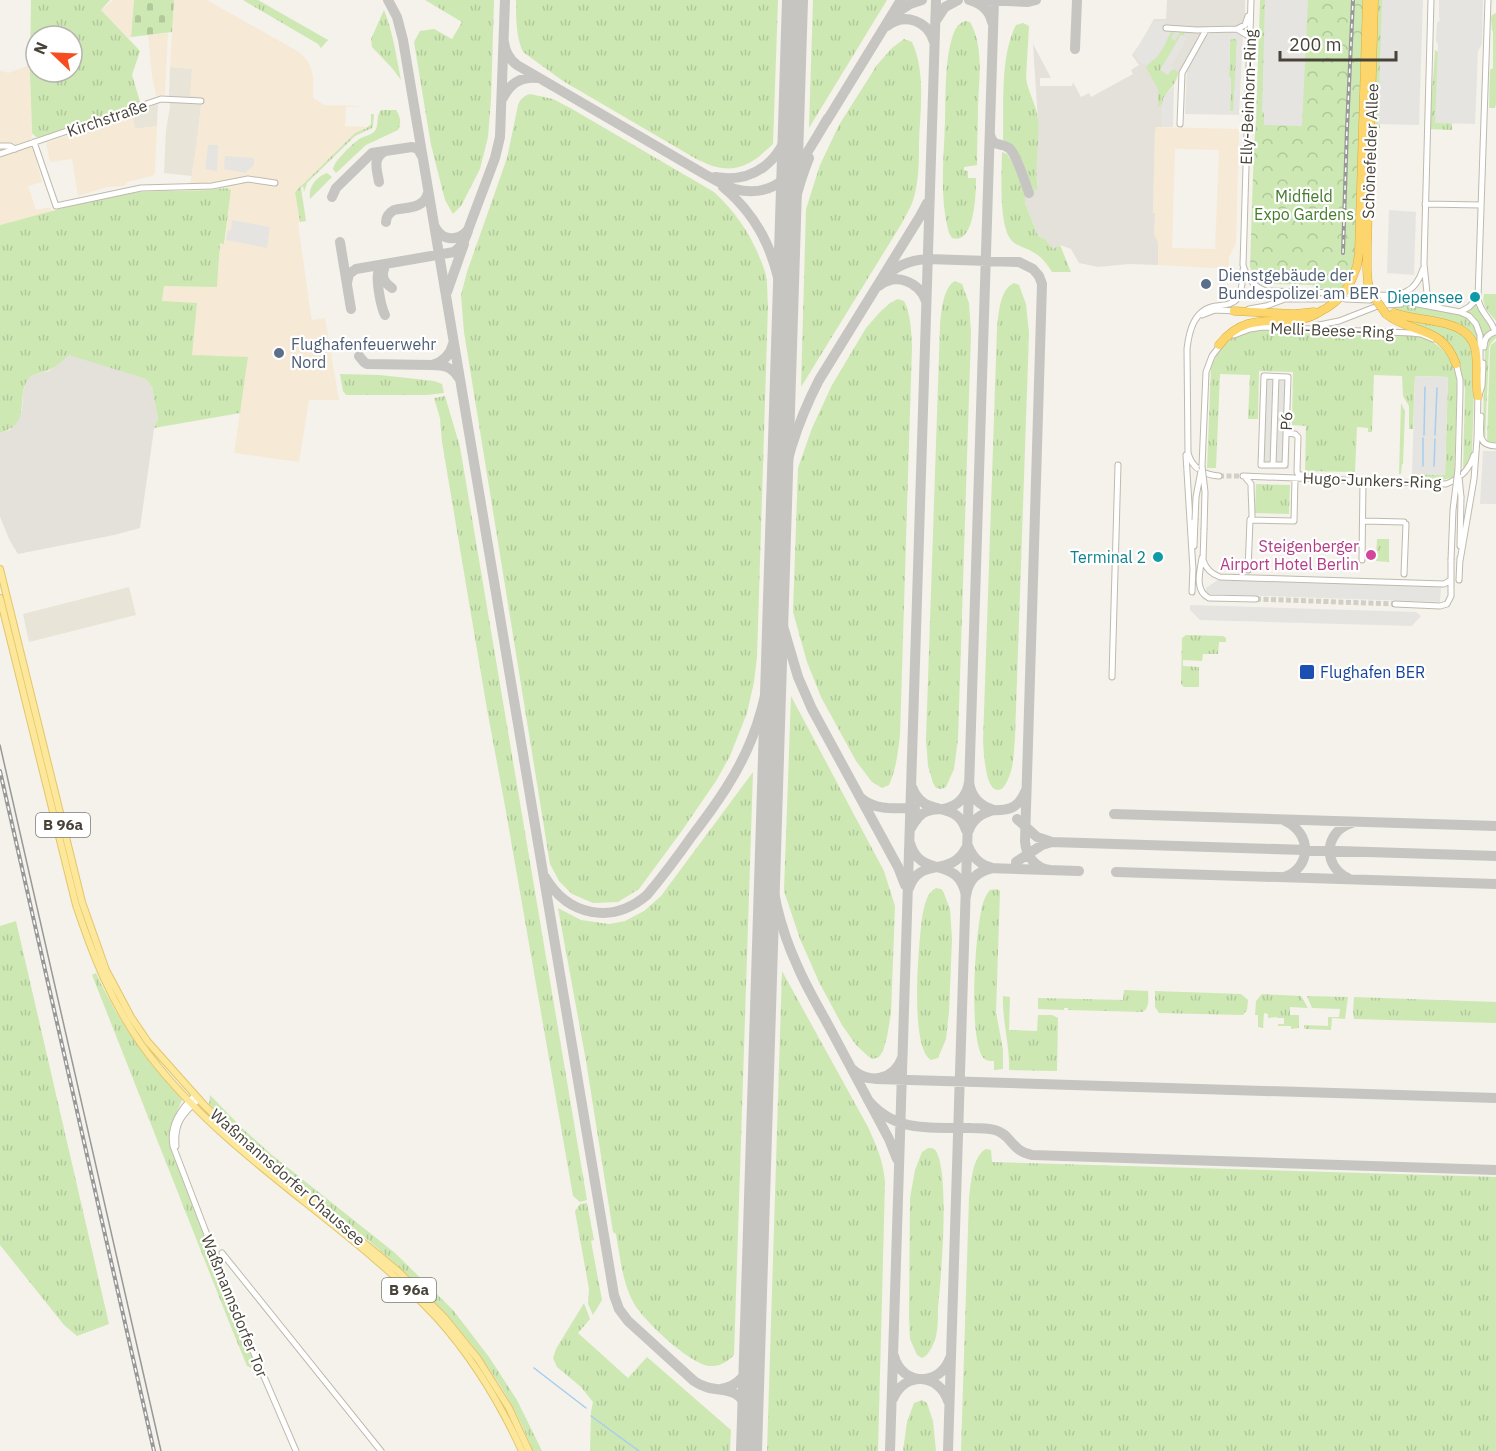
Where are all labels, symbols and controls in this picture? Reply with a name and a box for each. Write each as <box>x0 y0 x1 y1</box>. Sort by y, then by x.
north arrow <box>24 24 84 84</box>
scale bar <box>1280 24 1396 62</box>
street label: Elly-Beinhorn-Ring <box>1236 28 1260 165</box>
text: 200 m <box>1289 33 1341 56</box>
text: N <box>29 39 52 57</box>
street label: Schönefelder Allee <box>1358 83 1382 219</box>
street label: Kirchstraße <box>64 95 150 141</box>
park label: Midfield Expo Gardens <box>1254 186 1354 224</box>
place label: Dienstgebäude der Bundespolizei am BER <box>1218 265 1379 303</box>
marker: Dienstgebäude der Bundespolizei am BER <box>1199 277 1213 291</box>
place label: Diepensee <box>1387 287 1463 307</box>
marker: Diepensee <box>1468 290 1482 304</box>
street label: Melli-Beese-Ring <box>1270 318 1395 342</box>
place label: Flughafenfeuerwehr Nord <box>291 334 436 372</box>
marker: Flughafenfeuerwehr Nord <box>272 346 286 360</box>
street label: P6 <box>1276 411 1296 431</box>
street label: Hugo-Junkers-Ring <box>1302 468 1442 492</box>
place label: Steigenberger Airport Hotel Berlin <box>1220 536 1359 574</box>
place label: Terminal 2 <box>1070 547 1146 567</box>
marker: Steigenberger Airport Hotel Berlin <box>1364 548 1378 562</box>
marker: Terminal 2 <box>1151 550 1165 564</box>
place label: Flughafen BER <box>1320 662 1425 682</box>
marker: Flughafen BER <box>1298 663 1316 681</box>
road number: B 96a <box>36 813 90 837</box>
street label: Waßmannsdorfer Chaussee <box>206 1104 370 1250</box>
street label: Waßmannsdorfer Tor <box>197 1232 273 1380</box>
road number: B 96a <box>382 1278 436 1302</box>

